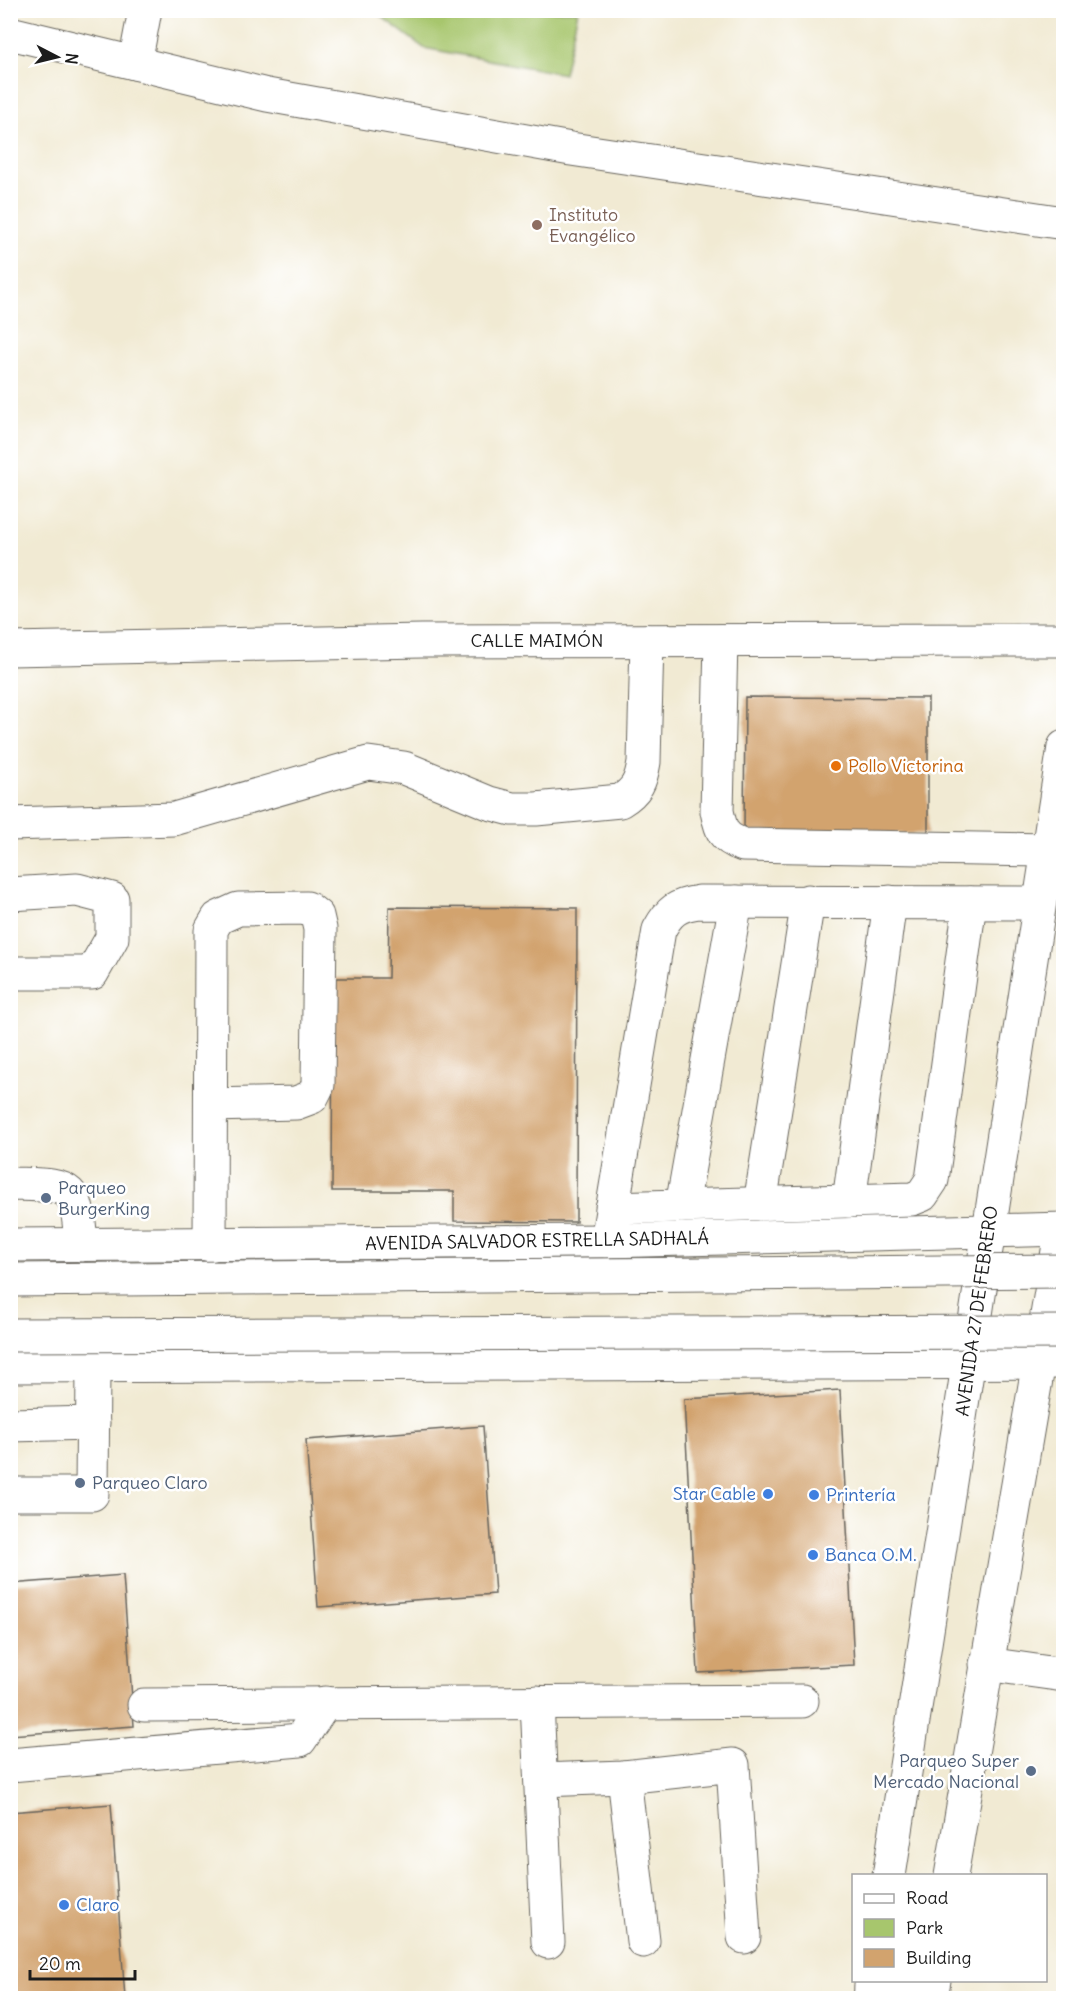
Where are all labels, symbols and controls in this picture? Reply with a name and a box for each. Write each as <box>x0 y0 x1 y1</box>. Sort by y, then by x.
north arrow <box>27 27 87 87</box>
text: N <box>61 52 82 66</box>
place label: Instituto Evangélico <box>549 203 636 247</box>
marker: Instituto Evangélico <box>530 218 544 232</box>
street label: CALLE MAIMÓN <box>471 629 603 652</box>
place label: Pollo Victorina <box>848 754 964 777</box>
marker: Pollo Victorina <box>829 759 843 773</box>
place label: Parqueo BurgerKing <box>58 1176 150 1220</box>
marker: Parqueo BurgerKing <box>39 1191 53 1205</box>
street label: AVENIDA 27 DE FEBRERO <box>950 1204 1003 1418</box>
street label: AVENIDA SALVADOR ESTRELLA SADHALÁ <box>365 1226 709 1255</box>
place label: Parqueo Claro <box>92 1471 208 1494</box>
marker: Parqueo Claro <box>73 1476 87 1490</box>
place label: Star Cable <box>673 1482 756 1505</box>
place label: Printería <box>826 1483 896 1506</box>
marker: Star Cable <box>761 1487 775 1501</box>
marker: Printería <box>807 1488 821 1502</box>
place label: Banca O.M. <box>825 1543 917 1566</box>
marker: Banca O.M. <box>806 1548 820 1562</box>
place label: Parqueo Super Mercado Nacional <box>873 1749 1020 1793</box>
marker: Parqueo Super Mercado Nacional <box>1024 1764 1038 1778</box>
legend <box>852 1874 1047 1982</box>
text: Road <box>906 1886 949 1909</box>
place label: Claro <box>76 1893 119 1916</box>
marker: Claro <box>57 1898 71 1912</box>
text: Park <box>906 1916 943 1939</box>
scale bar <box>30 1943 135 1981</box>
text: Building <box>906 1946 971 1969</box>
text: 20 m <box>39 1952 81 1975</box>

